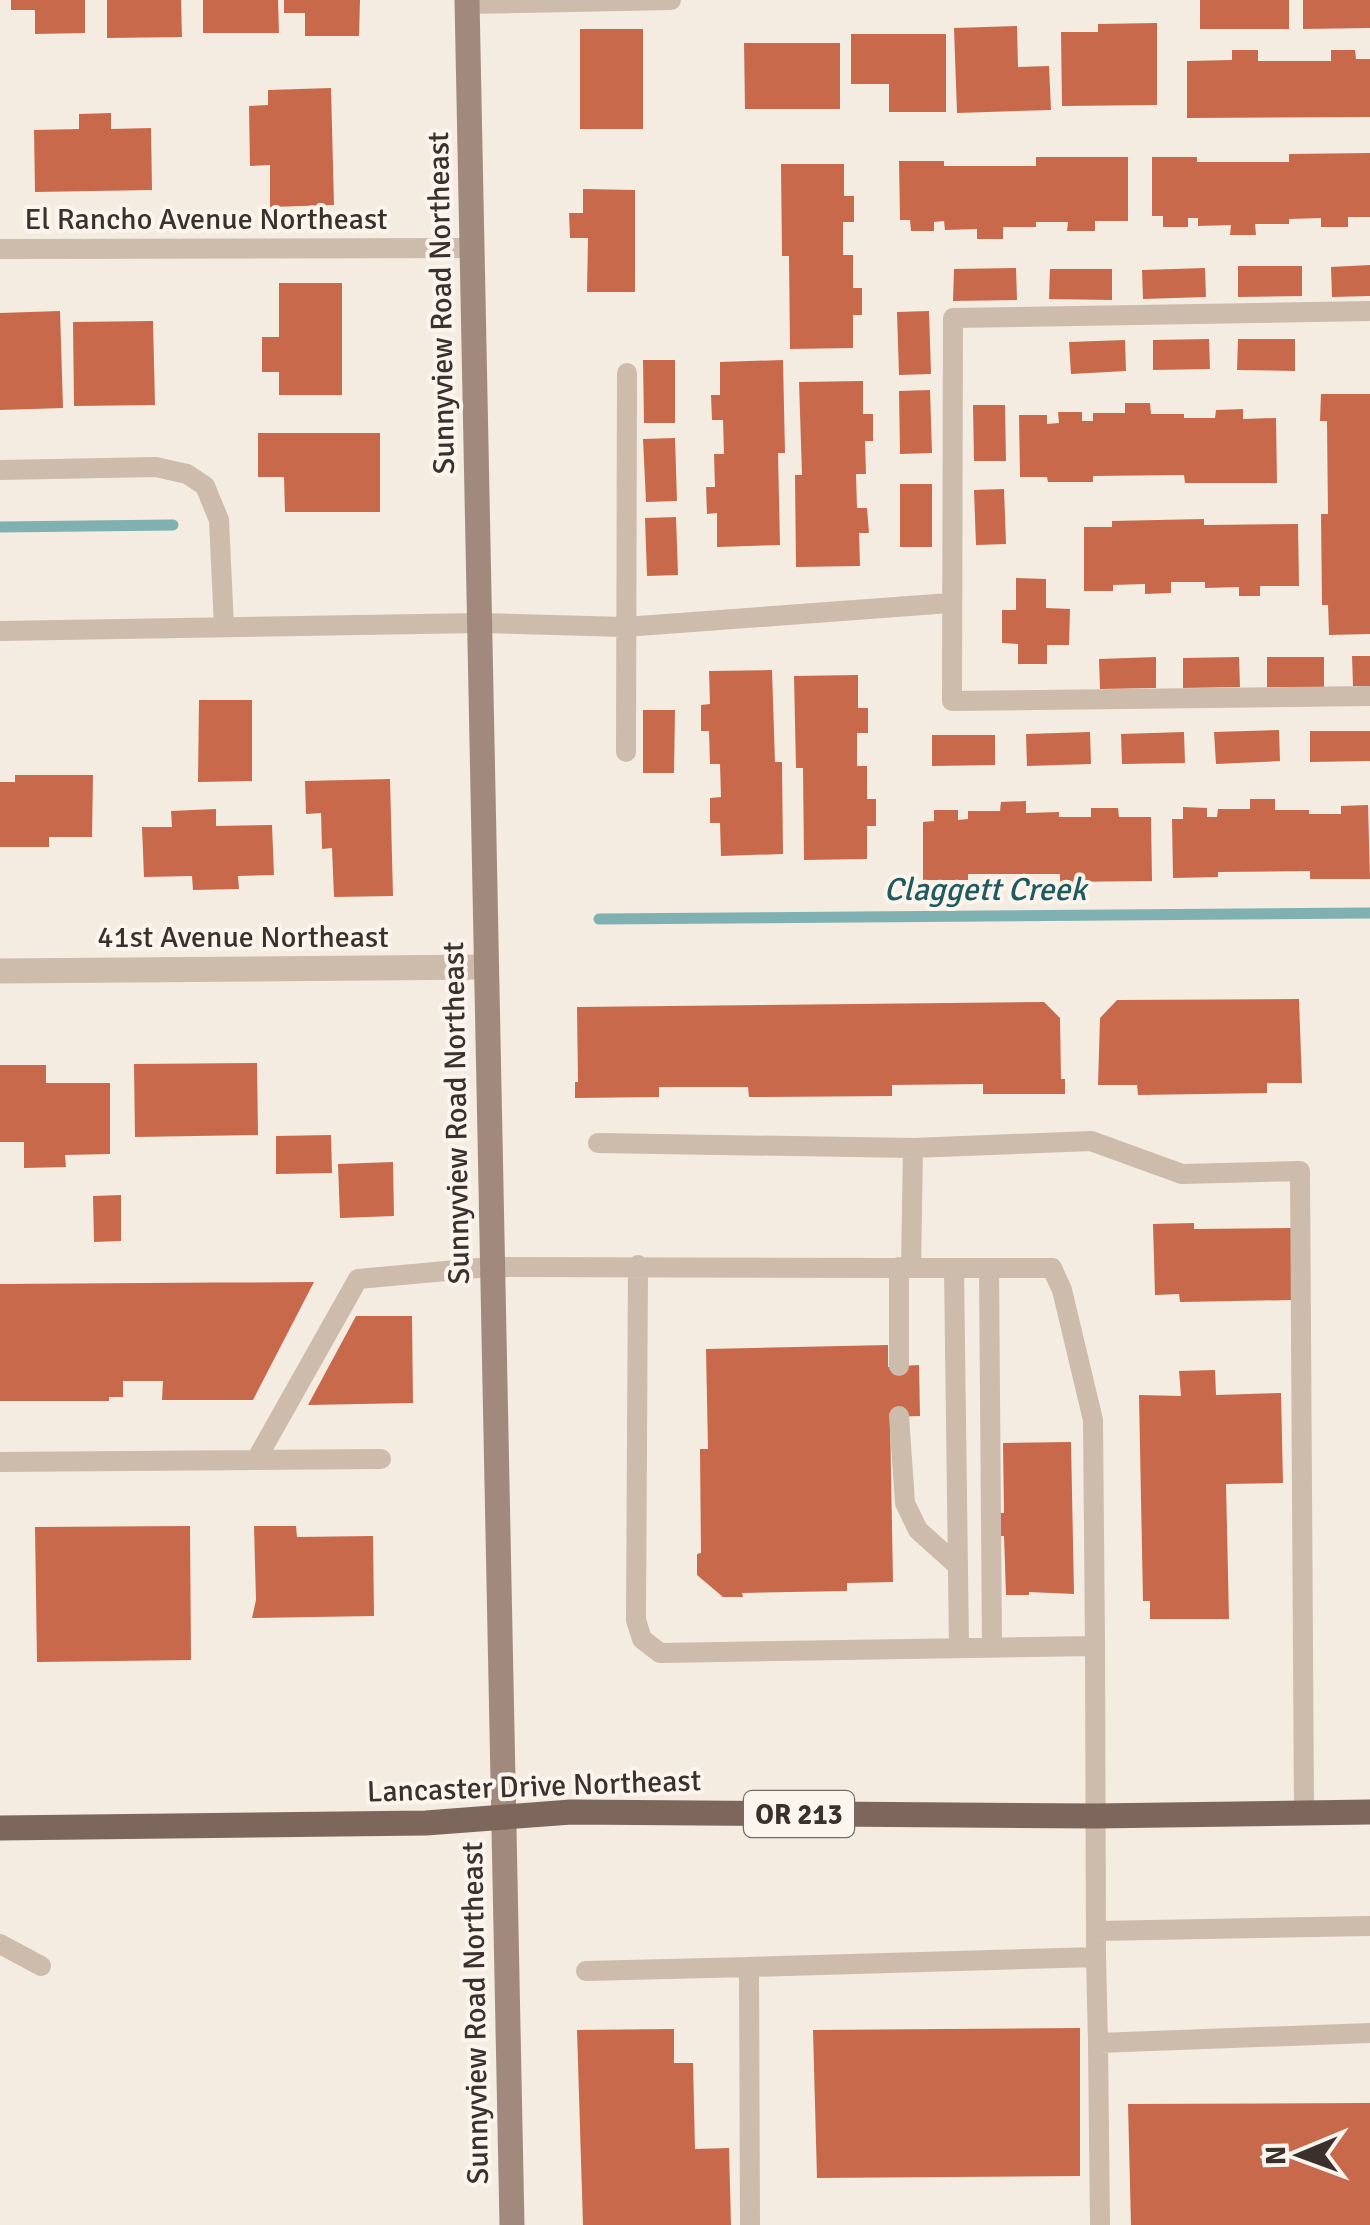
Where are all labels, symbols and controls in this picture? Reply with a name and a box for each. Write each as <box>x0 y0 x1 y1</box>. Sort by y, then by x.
street label: Sunnyview Road Northeast <box>420 131 463 475</box>
street label: El Rancho Avenue Northeast <box>24 201 388 238</box>
water label: Claggett Creek <box>884 870 1089 909</box>
street label: 41st Avenue Northeast <box>97 919 389 956</box>
street label: Sunnyview Road Northeast <box>435 941 478 1285</box>
street label: Lancaster Drive Northeast <box>366 1762 702 1811</box>
road number: OR 213 <box>744 1791 854 1837</box>
street label: Sunnyview Road Northeast <box>454 1841 497 2185</box>
north arrow <box>1250 2105 1350 2205</box>
text: N <box>1259 2145 1293 2165</box>

